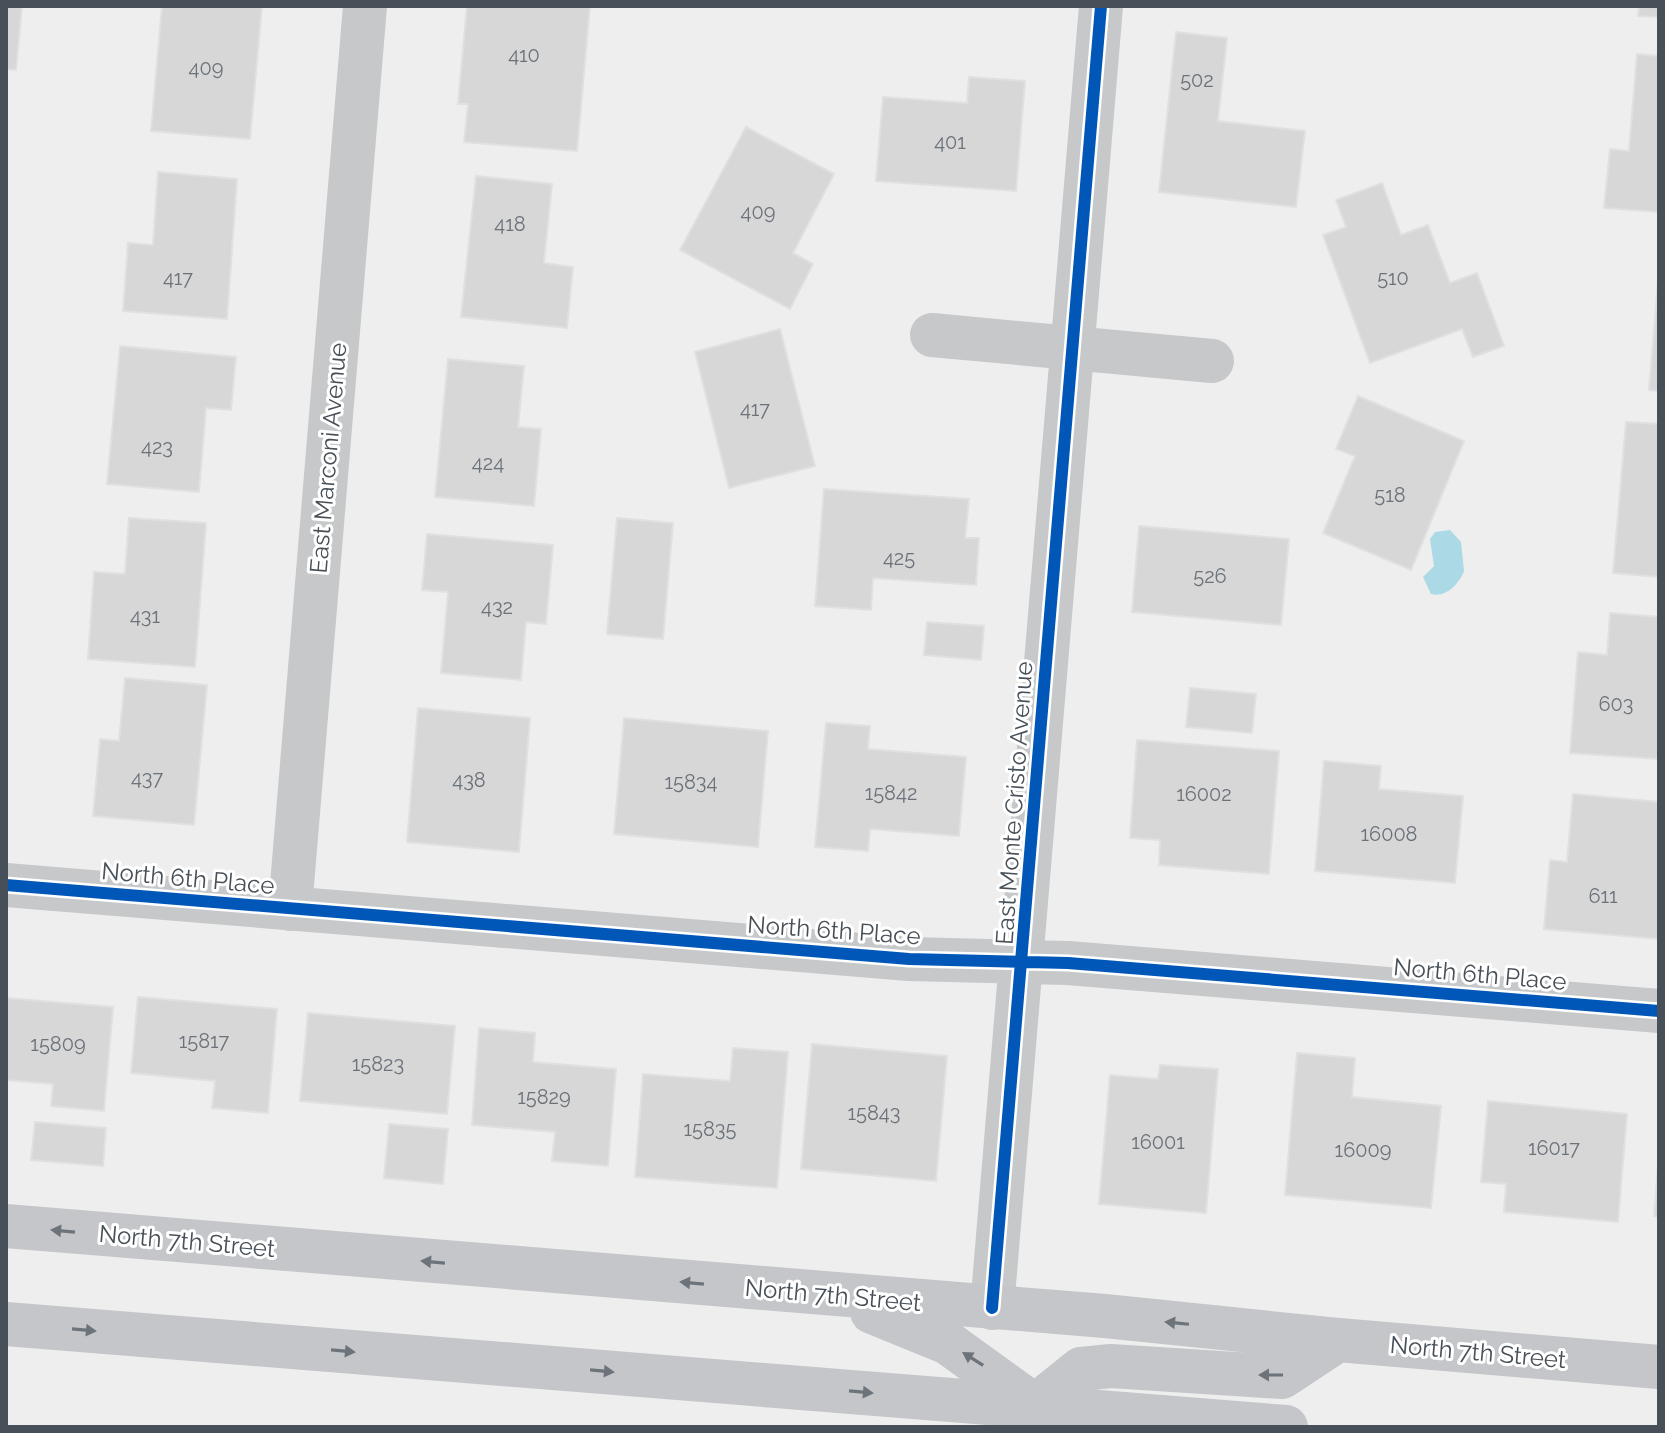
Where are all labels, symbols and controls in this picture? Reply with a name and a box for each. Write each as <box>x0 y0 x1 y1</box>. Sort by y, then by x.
house number: 410 <box>508 43 540 67</box>
house number: 409 <box>189 56 223 80</box>
house number: 502 <box>1180 68 1214 92</box>
house number: 401 <box>934 130 966 154</box>
house number: 409 <box>741 200 775 224</box>
house number: 418 <box>494 212 526 236</box>
house number: 417 <box>163 266 193 290</box>
house number: 510 <box>1377 266 1409 290</box>
street label: East Marconi Avenue <box>303 341 353 575</box>
house number: 417 <box>740 397 770 421</box>
house number: 423 <box>141 435 173 459</box>
house number: 424 <box>472 451 504 475</box>
house number: 518 <box>1374 483 1406 507</box>
house number: 425 <box>883 546 915 570</box>
house number: 526 <box>1193 564 1227 588</box>
house number: 432 <box>481 595 513 619</box>
house number: 431 <box>130 604 161 628</box>
street label: East Monte Cristo Avenue <box>990 660 1038 946</box>
house number: 603 <box>1599 692 1633 716</box>
house number: 437 <box>131 766 163 790</box>
house number: 438 <box>452 768 486 792</box>
house number: 15834 <box>665 770 718 794</box>
house number: 15842 <box>865 781 917 805</box>
house number: 16002 <box>1176 782 1232 806</box>
house number: 16008 <box>1361 822 1417 846</box>
street label: North 6th Place <box>100 856 276 900</box>
house number: 611 <box>1588 884 1618 908</box>
street label: North 6th Place <box>746 909 922 951</box>
street label: North 6th Place <box>1392 952 1568 996</box>
house number: 15817 <box>179 1029 230 1053</box>
house number: 15809 <box>30 1032 86 1056</box>
house number: 15823 <box>352 1052 404 1076</box>
house number: 15829 <box>517 1085 571 1109</box>
house number: 15843 <box>848 1101 900 1125</box>
house number: 15835 <box>684 1117 737 1141</box>
house number: 16001 <box>1131 1130 1185 1154</box>
house number: 16017 <box>1528 1136 1580 1160</box>
house number: 16009 <box>1335 1138 1391 1162</box>
street label: North 7th Street <box>98 1219 276 1263</box>
one-way arrow <box>50 1224 75 1237</box>
one-way arrow <box>420 1255 445 1268</box>
street label: North 7th Street <box>744 1273 922 1317</box>
one-way arrow <box>679 1276 704 1289</box>
one-way arrow <box>1164 1317 1189 1330</box>
one-way arrow <box>72 1324 97 1337</box>
street label: North 7th Street <box>1389 1330 1567 1374</box>
one-way arrow <box>331 1345 356 1358</box>
one-way arrow <box>962 1352 984 1366</box>
one-way arrow <box>590 1365 615 1378</box>
one-way arrow <box>1258 1369 1283 1381</box>
one-way arrow <box>849 1386 874 1399</box>

